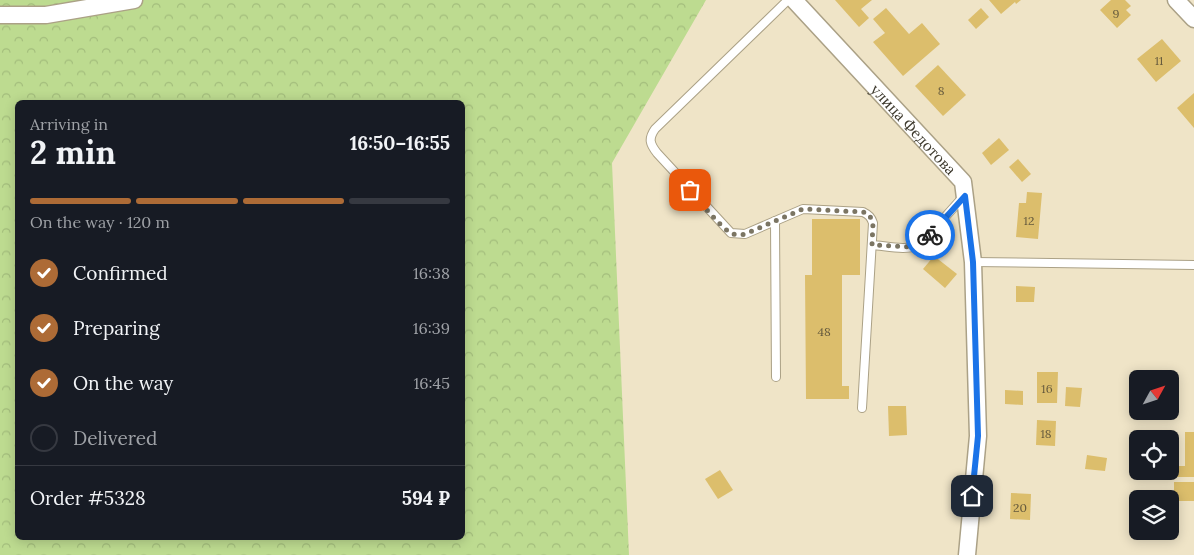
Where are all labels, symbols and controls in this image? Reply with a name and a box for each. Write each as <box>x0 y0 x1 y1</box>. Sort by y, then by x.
house number: 9 <box>1113 6 1120 21</box>
house number: 11 <box>1155 53 1163 68</box>
street label: улица Федотова <box>867 80 961 178</box>
house number: 8 <box>938 83 945 98</box>
text: Arriving in <box>30 114 108 134</box>
text: 16:50–16:55 <box>350 131 450 155</box>
text: 2 min <box>30 132 116 173</box>
pin <box>669 169 711 211</box>
icon: bag <box>676 176 704 204</box>
courier <box>905 210 955 260</box>
text: On the way · 120 m <box>30 212 170 232</box>
house number: 12 <box>1024 213 1034 228</box>
icon: bike <box>916 221 944 249</box>
icon: check <box>30 259 58 287</box>
text: Confirmed <box>73 261 168 285</box>
text: 16:38 <box>413 263 450 283</box>
icon: check <box>30 314 58 342</box>
text: Preparing <box>73 316 160 340</box>
text: 16:39 <box>413 318 450 338</box>
house number: 48 <box>817 324 831 339</box>
icon: check <box>30 369 58 397</box>
north arrow <box>1129 370 1179 420</box>
map controls <box>1129 370 1179 540</box>
text: On the way <box>73 371 173 395</box>
text: 16:45 <box>414 373 450 393</box>
house number: 16 <box>1041 381 1053 396</box>
text: Delivered <box>73 426 157 450</box>
house number: 18 <box>1040 426 1052 441</box>
button: locate <box>1129 430 1179 480</box>
pin <box>951 475 993 517</box>
icon: home <box>958 482 986 510</box>
text: Order #5328 <box>30 486 146 510</box>
text: 594 ₽ <box>402 486 450 510</box>
button: layers <box>1129 490 1179 540</box>
house number: 20 <box>1013 500 1027 515</box>

